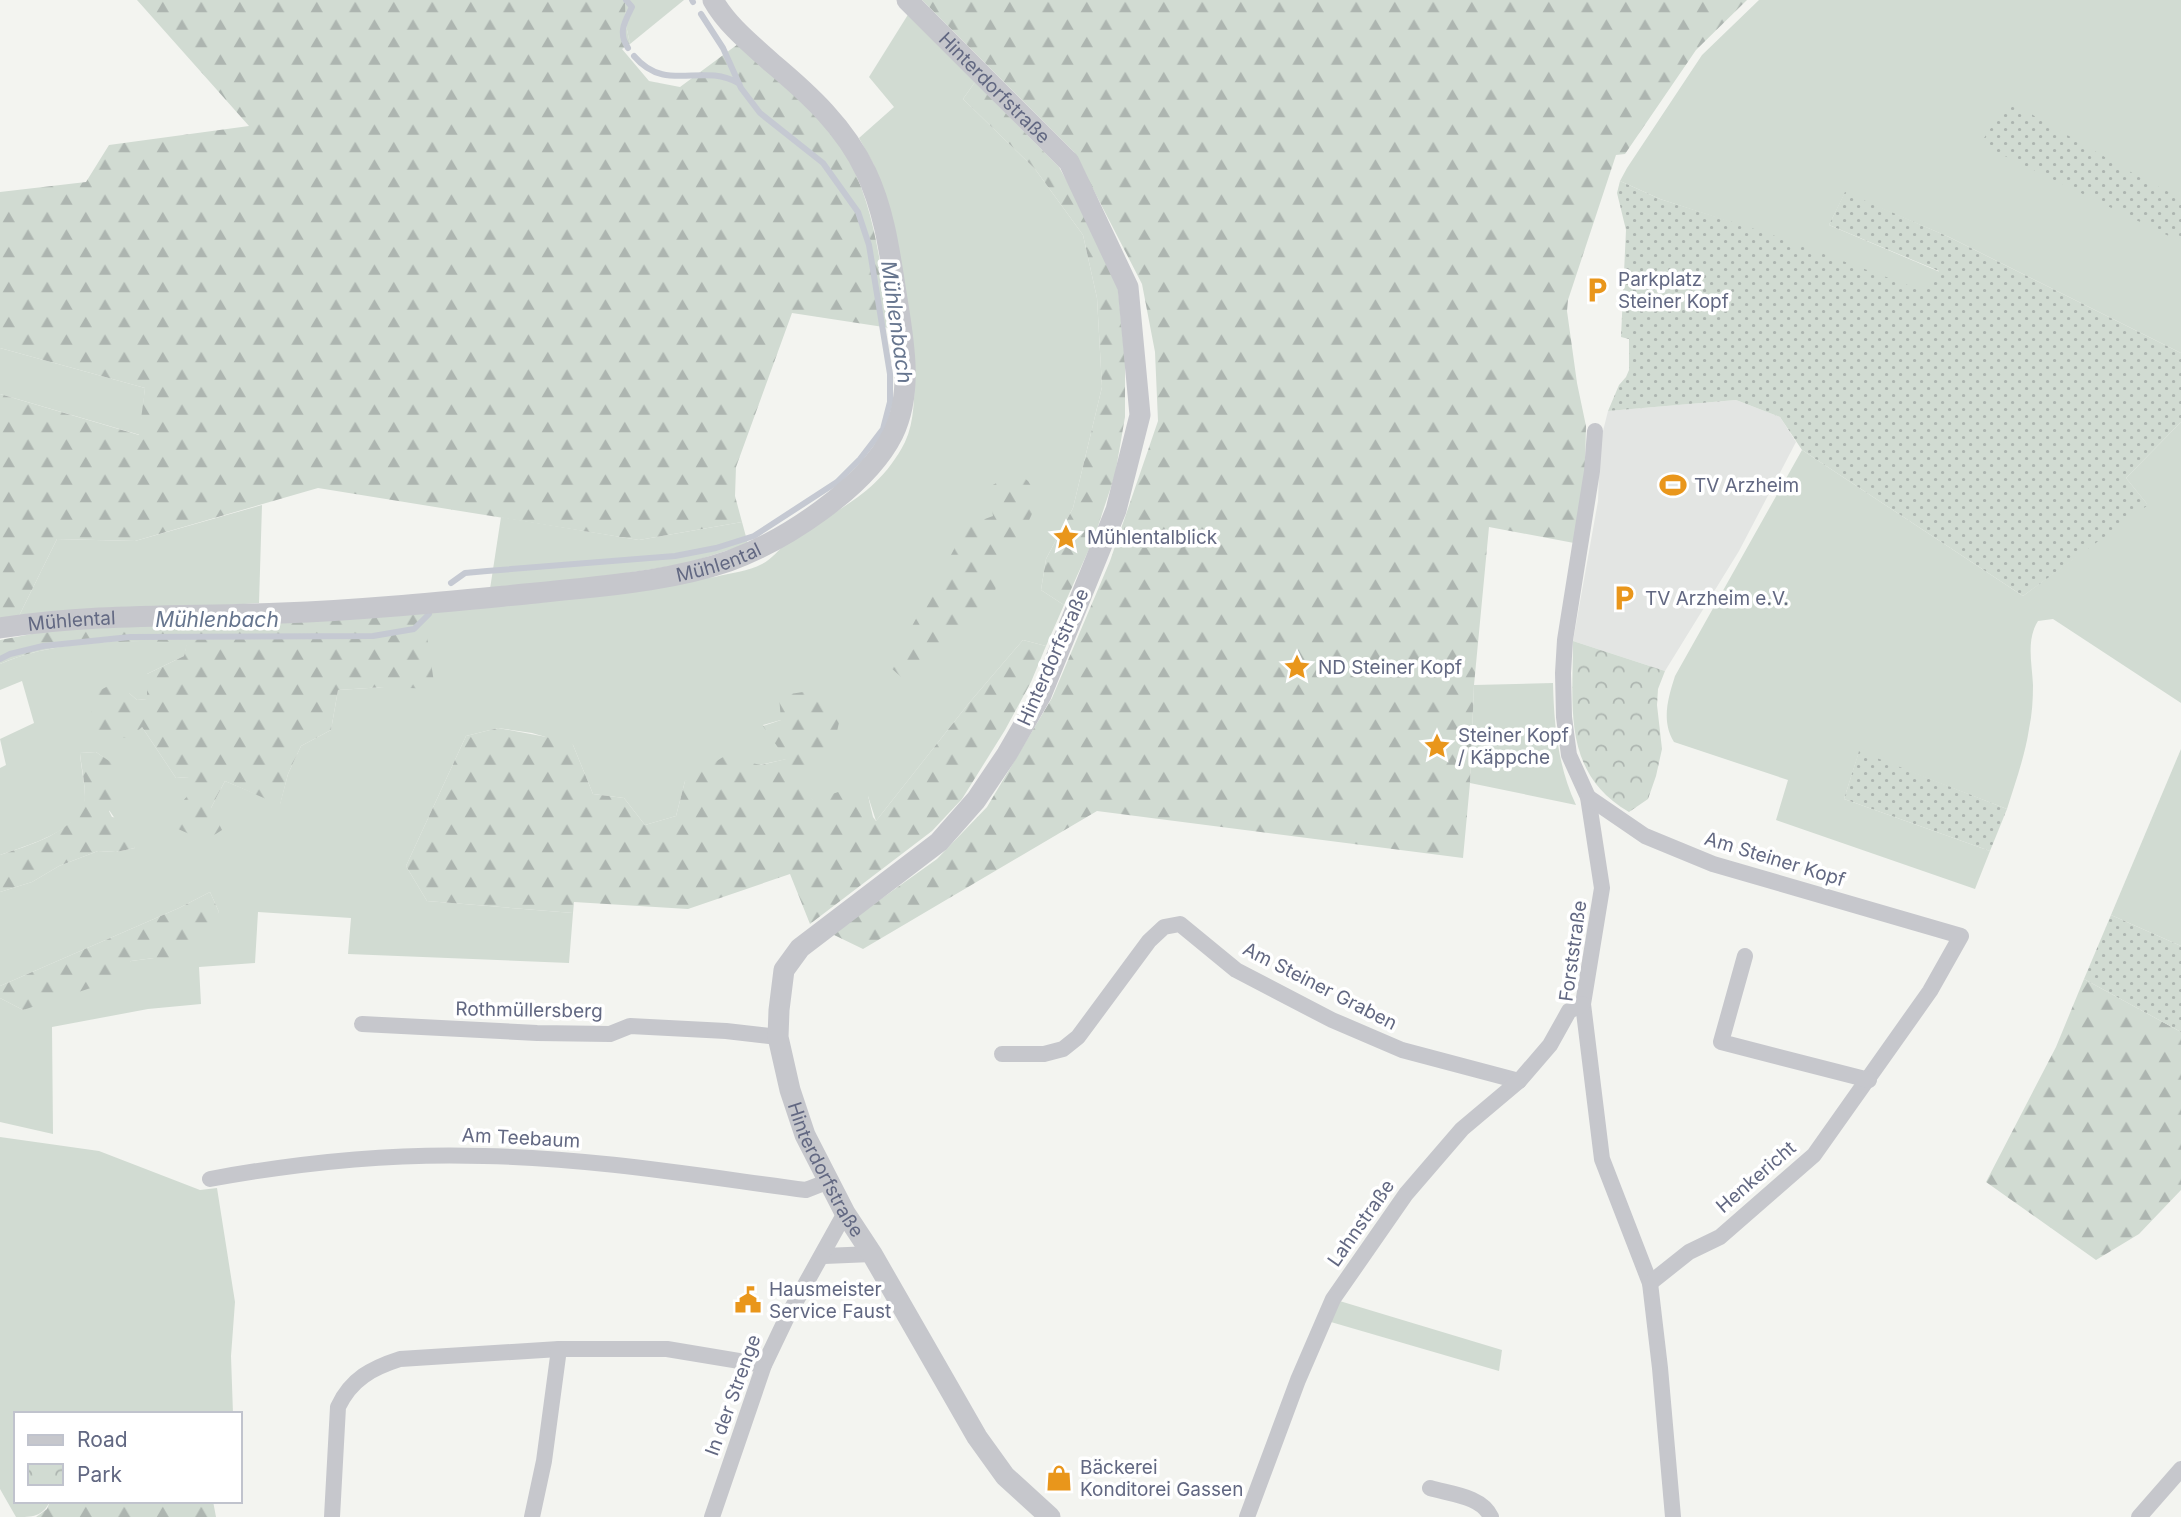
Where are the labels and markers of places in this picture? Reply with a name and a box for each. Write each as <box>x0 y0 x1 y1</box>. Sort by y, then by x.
place label: Parkplatz Steiner Kopf <box>1618 268 1729 313</box>
parking icon: Parkplatz Steiner Kopf <box>1582 275 1612 305</box>
sports icon: TV Arzheim <box>1658 470 1688 500</box>
place label: TV Arzheim <box>1694 474 1799 497</box>
place icon: Mühlentalblick <box>1051 522 1081 552</box>
place label: Mühlentalblick <box>1087 526 1218 549</box>
parking icon: TV Arzheim e.V. <box>1609 583 1639 613</box>
place label: TV Arzheim e.V. <box>1645 587 1789 610</box>
place icon: ND Steiner Kopf <box>1282 652 1312 682</box>
place label: ND Steiner Kopf <box>1318 656 1462 679</box>
place label: Steiner Kopf / Käppche <box>1458 724 1569 769</box>
place icon: Steiner Kopf / Käppche <box>1422 731 1452 761</box>
place label: Hausmeister Service Faust <box>769 1278 891 1323</box>
public building icon: Hausmeister Service Faust <box>733 1285 763 1315</box>
place label: Bäckerei Konditorei Gassen <box>1080 1456 1243 1501</box>
shop icon: Bäckerei Konditorei Gassen <box>1044 1463 1074 1493</box>

